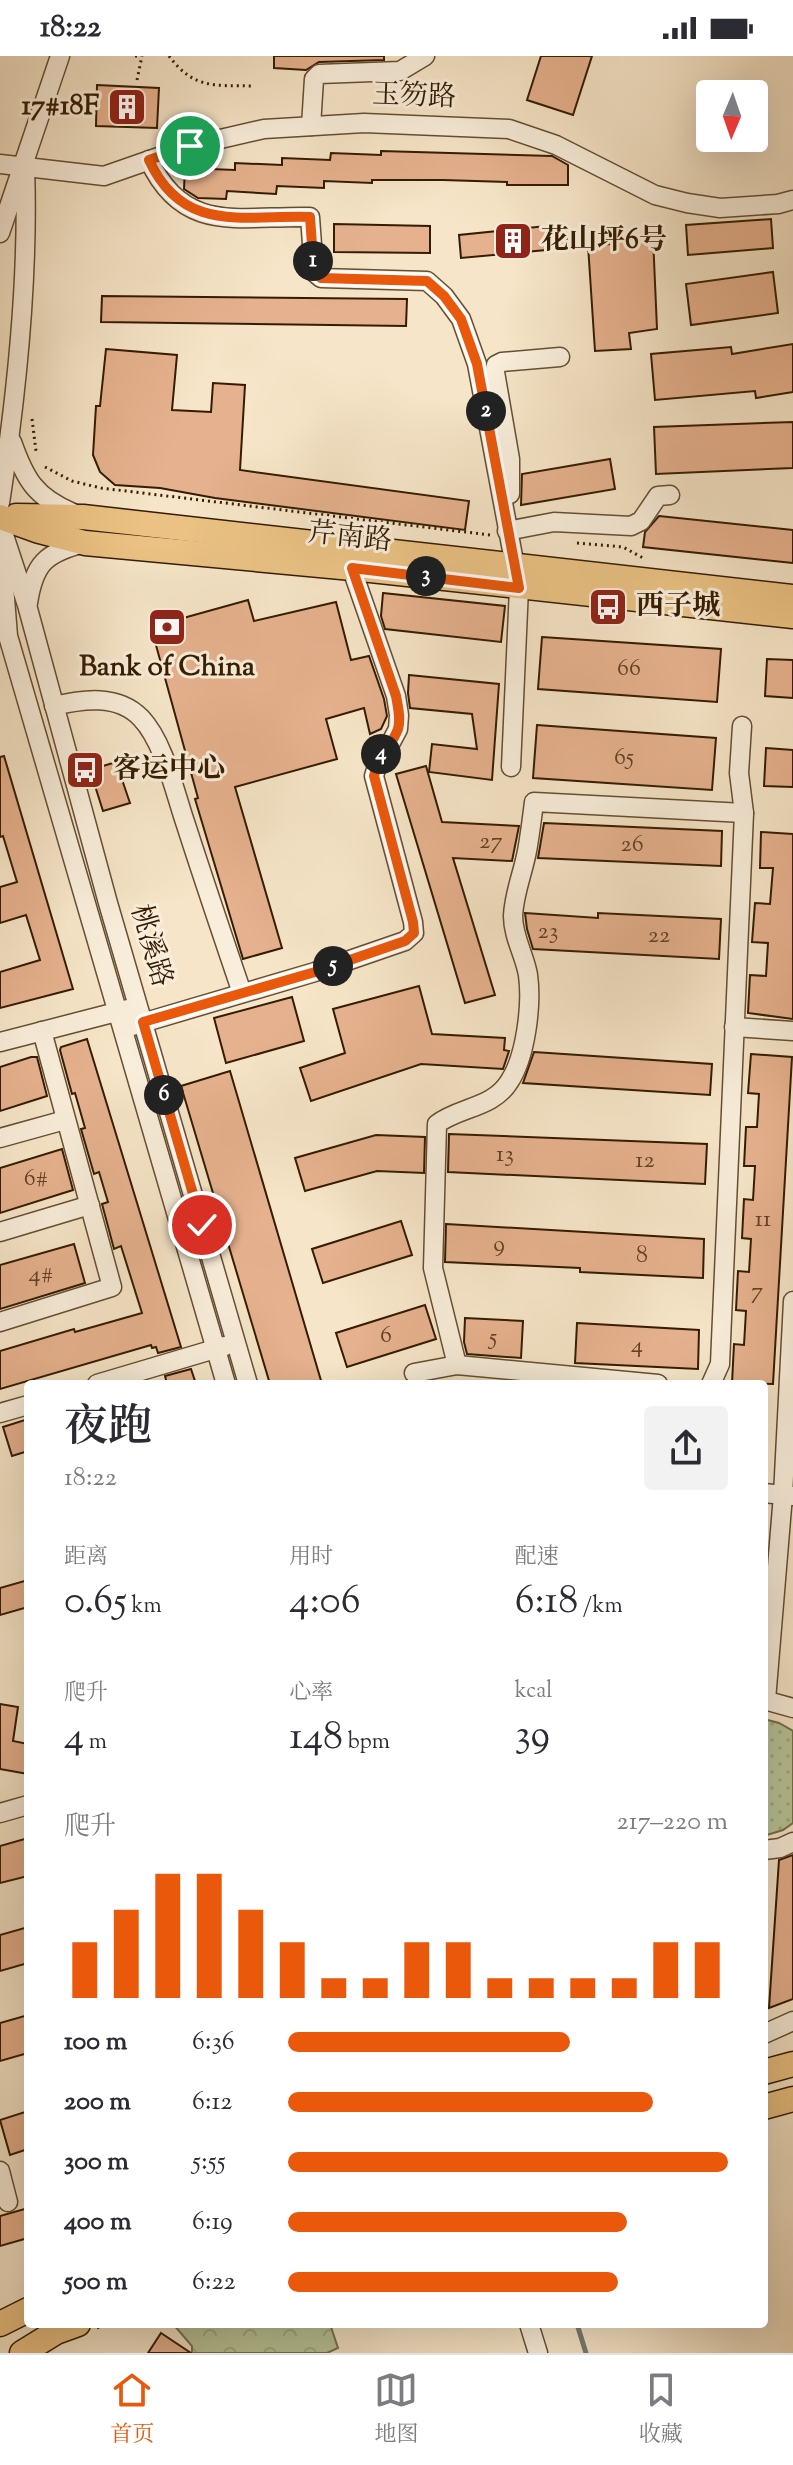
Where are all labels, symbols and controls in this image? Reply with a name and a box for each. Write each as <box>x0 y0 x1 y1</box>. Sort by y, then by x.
text: 18:22 <box>40 7 101 50</box>
street label: 玉笏路 <box>371 76 457 118</box>
north arrow <box>696 80 768 152</box>
map controls <box>696 80 768 152</box>
building icon: 17#18F <box>106 86 148 128</box>
place label: 17#18F <box>21 87 99 127</box>
pin <box>156 112 224 180</box>
icon: arrive <box>168 124 212 168</box>
building icon: 花山坪6号 <box>492 220 534 262</box>
place label: 花山坪6号 <box>541 221 667 261</box>
pin: 1 <box>293 241 333 281</box>
text: 1 <box>309 245 317 277</box>
pin: 2 <box>466 391 506 431</box>
text: 2 <box>481 395 491 427</box>
street label: 芹南路 <box>306 514 394 562</box>
pin: 3 <box>406 556 446 596</box>
text: 3 <box>422 560 430 592</box>
bus stop icon: 西子城 <box>587 586 629 628</box>
place label: 西子城 <box>636 587 720 627</box>
bank icon: Bank of China <box>146 606 188 648</box>
place label: Bank of China <box>79 648 255 688</box>
house number: 66 <box>617 652 641 686</box>
pin: 4 <box>361 734 401 774</box>
text: 4 <box>375 738 387 770</box>
house number: 65 <box>614 741 634 775</box>
bus stop icon: 客运中心 <box>64 749 106 791</box>
place label: 客运中心 <box>113 750 225 790</box>
house number: 27 <box>479 825 503 859</box>
house number: 26 <box>620 828 644 862</box>
street label: 桃溪路 <box>119 900 181 992</box>
house number: 23 <box>538 915 558 949</box>
house number: 22 <box>648 919 670 953</box>
pin: 5 <box>313 946 353 986</box>
text: 5 <box>329 950 337 982</box>
pin: 6 <box>144 1075 184 1115</box>
text: 6 <box>159 1079 169 1111</box>
house number: 13 <box>496 1138 514 1172</box>
house number: 12 <box>635 1144 655 1178</box>
house number: 6# <box>24 1162 48 1196</box>
pin <box>168 1191 236 1259</box>
icon: check <box>180 1203 224 1247</box>
house number: 11 <box>755 1203 771 1237</box>
house number: 9 <box>493 1228 505 1262</box>
house number: 8 <box>636 1239 648 1273</box>
house number: 4# <box>29 1258 53 1292</box>
house number: 7 <box>751 1275 763 1309</box>
house number: 6 <box>380 1319 392 1353</box>
house number: 5 <box>487 1321 497 1355</box>
house number: 4 <box>631 1329 643 1363</box>
text: 夜跑 <box>64 1398 152 1461</box>
button: share <box>644 1406 728 1490</box>
text: 18:22 <box>64 1460 117 1497</box>
text: 距离 <box>64 1542 108 1574</box>
text: 用时 <box>289 1542 333 1574</box>
text: 配速 <box>515 1542 559 1574</box>
text: 0.65 <box>64 1574 127 1631</box>
text: 4:06 <box>289 1574 361 1631</box>
text: 6:18 <box>515 1574 578 1631</box>
text: km <box>127 1591 162 1623</box>
text: /km <box>578 1591 623 1623</box>
text: kcal <box>515 1676 552 1708</box>
text: 爬升 <box>64 1678 108 1710</box>
text: 心率 <box>289 1678 333 1710</box>
text: 39 <box>515 1708 550 1765</box>
text: 4 <box>64 1710 84 1767</box>
text: 148 <box>289 1710 343 1767</box>
text: m <box>84 1727 107 1759</box>
text: bpm <box>343 1727 390 1759</box>
text: 217–220 m <box>617 1804 728 1841</box>
text: 爬升 <box>64 1809 116 1846</box>
text: 100 m <box>64 2024 127 2061</box>
text: 6:36 <box>192 2024 235 2061</box>
text: 200 m <box>64 2084 131 2121</box>
text: 6:12 <box>192 2084 232 2121</box>
text: 300 m <box>64 2144 129 2181</box>
text: 5:55 <box>192 2144 226 2181</box>
text: 400 m <box>64 2204 131 2241</box>
text: 6:19 <box>192 2204 233 2241</box>
text: 500 m <box>64 2264 127 2301</box>
text: 6:22 <box>192 2264 236 2301</box>
tab: 首页 <box>110 2368 154 2452</box>
tab: 地图 <box>374 2368 419 2452</box>
tab: 收藏 <box>639 2368 683 2452</box>

